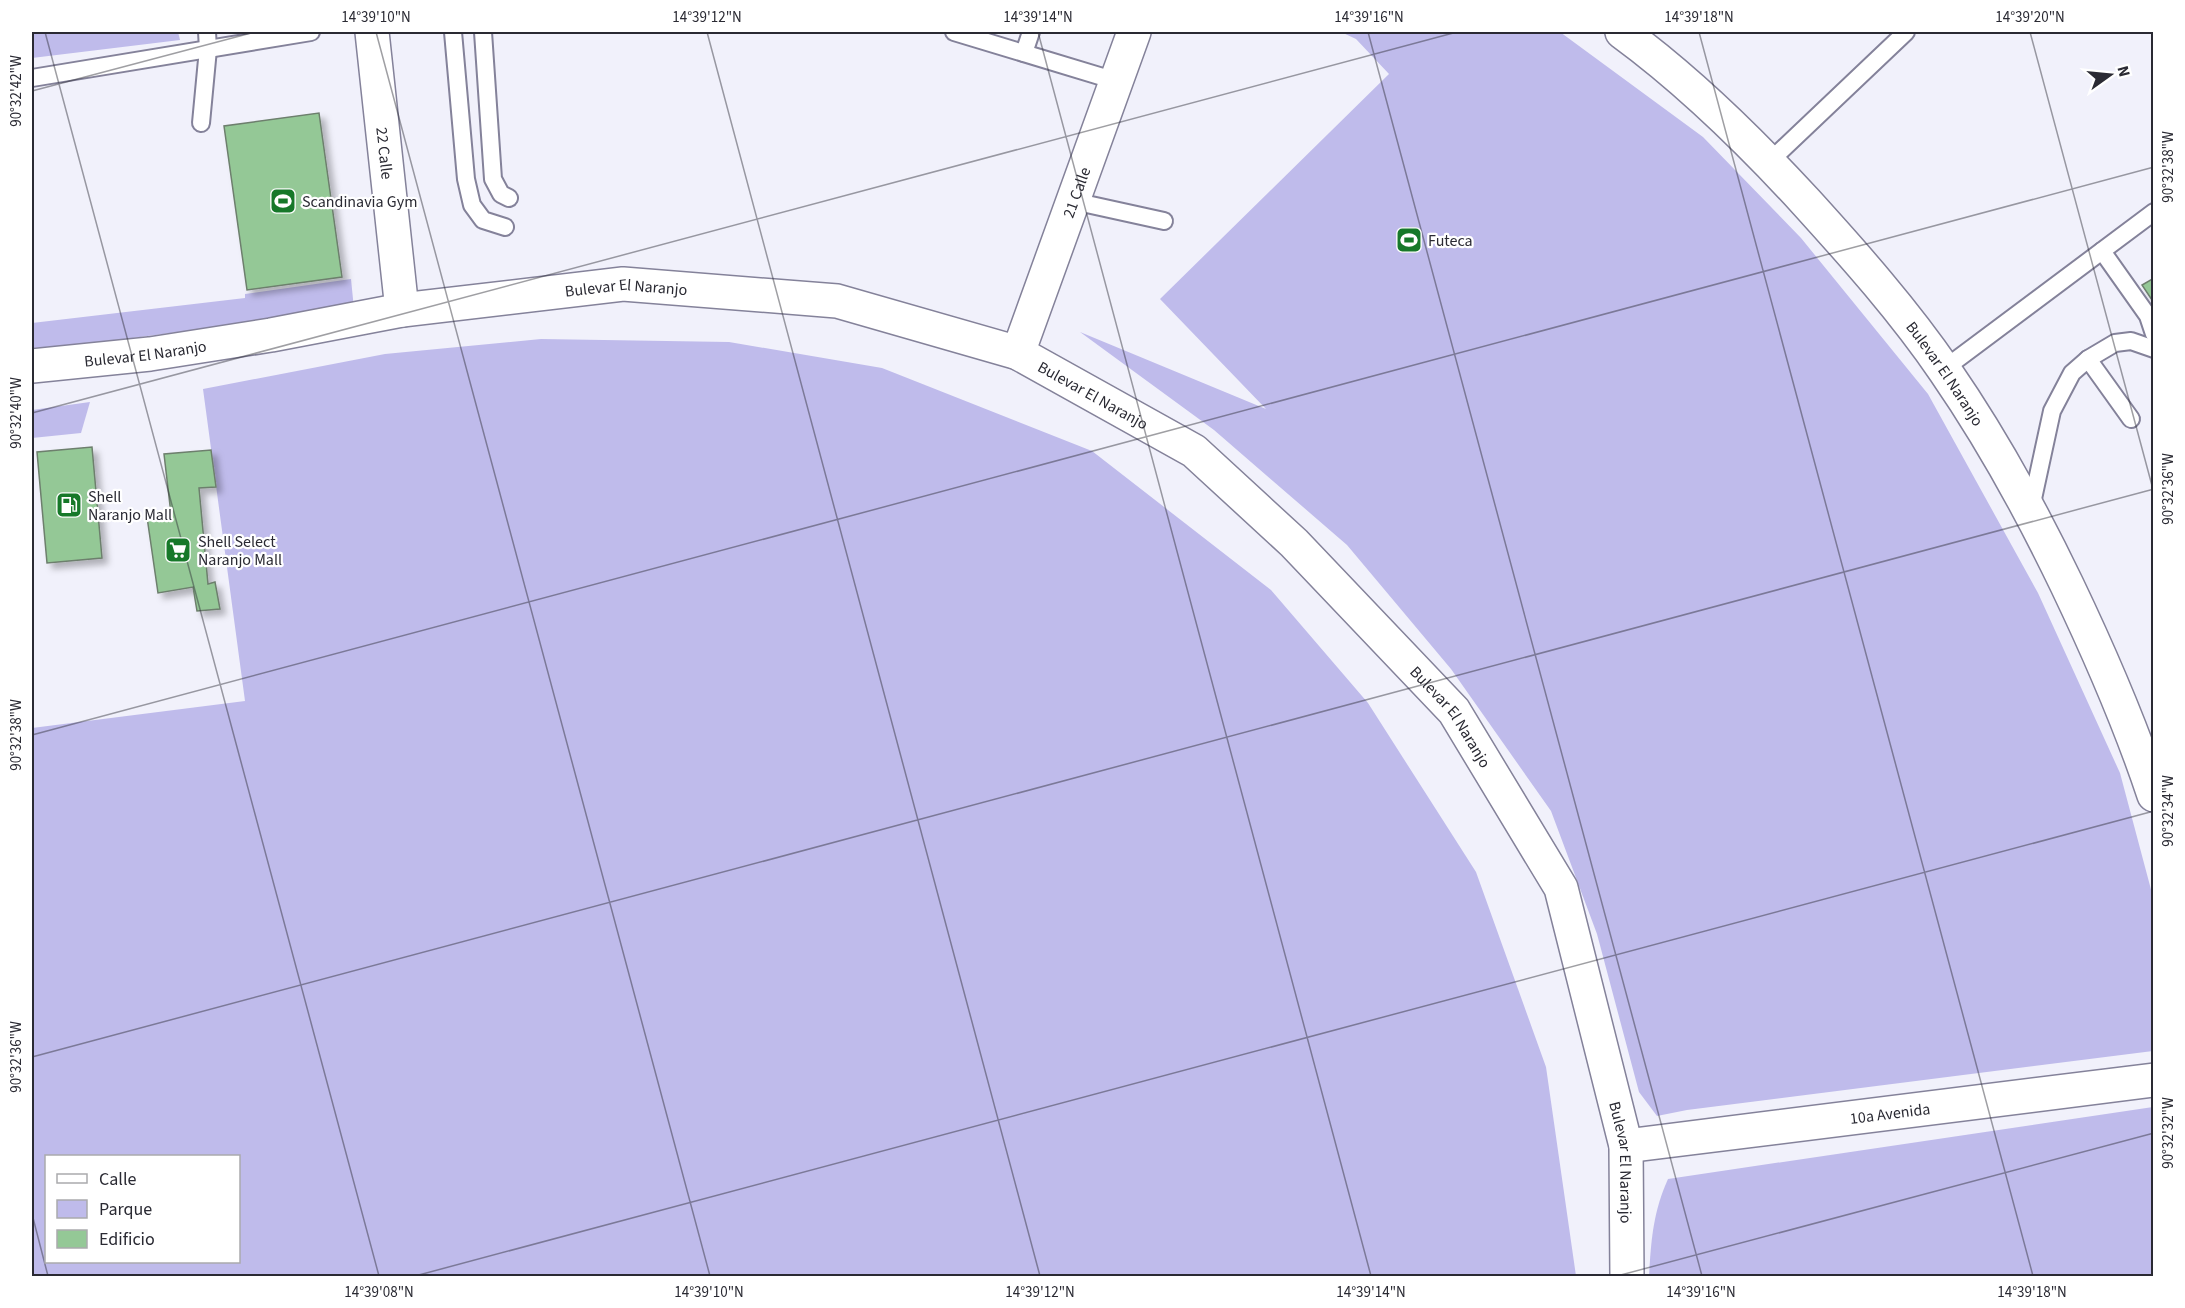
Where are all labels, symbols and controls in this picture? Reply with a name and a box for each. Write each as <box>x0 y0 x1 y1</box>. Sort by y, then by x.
text: 14°39'10"N <box>341 7 411 28</box>
text: 14°39'12"N <box>672 7 742 28</box>
text: 14°39'14"N <box>1003 7 1073 28</box>
text: 14°39'16"N <box>1334 7 1404 28</box>
text: 14°39'18"N <box>1664 7 1734 28</box>
text: 14°39'20"N <box>1995 7 2065 28</box>
north arrow <box>2080 45 2140 105</box>
text: 90°32'42"W <box>6 55 27 127</box>
text: N <box>2112 63 2136 79</box>
street label: 22 Calle <box>370 126 398 181</box>
text: 90°32'38"W <box>2158 131 2179 203</box>
street label: 21 Calle <box>1058 164 1096 221</box>
sports icon: Scandinavia Gym <box>268 186 298 216</box>
place label: Scandinavia Gym <box>302 191 417 213</box>
sports icon: Futeca <box>1394 225 1424 255</box>
place label: Futeca <box>1428 230 1473 252</box>
street label: Bulevar El Naranjo <box>564 274 688 303</box>
street label: Bulevar El Naranjo <box>1900 317 1988 431</box>
street label: Bulevar El Naranjo <box>83 335 208 373</box>
street label: Bulevar El Naranjo <box>1034 356 1152 435</box>
text: 90°32'40"W <box>6 377 27 449</box>
text: 90°32'36"W <box>2158 453 2179 525</box>
place label: Shell Naranjo Mall <box>88 486 172 526</box>
fuel station icon: Shell Naranjo Mall <box>54 490 84 520</box>
place label: Shell Select Naranjo Mall <box>198 531 282 571</box>
supermarket icon: Shell Select Naranjo Mall <box>163 535 193 565</box>
street label: Bulevar El Naranjo <box>1405 661 1496 772</box>
text: 90°32'38"W <box>6 699 27 771</box>
text: 90°32'34"W <box>2158 775 2179 847</box>
text: 90°32'36"W <box>6 1021 27 1093</box>
text: 90°32'32"W <box>2158 1097 2179 1169</box>
street label: 10a Avenida <box>1849 1098 1932 1130</box>
street label: Bulevar El Naranjo <box>1603 1099 1637 1223</box>
legend <box>45 1155 240 1263</box>
text: Calle <box>99 1167 137 1192</box>
text: Parque <box>99 1197 152 1222</box>
text: Edificio <box>99 1227 155 1252</box>
text: 14°39'08"N <box>344 1282 414 1303</box>
text: 14°39'10"N <box>674 1282 744 1303</box>
text: 14°39'12"N <box>1005 1282 1075 1303</box>
text: 14°39'14"N <box>1336 1282 1406 1303</box>
text: 14°39'16"N <box>1666 1282 1736 1303</box>
text: 14°39'18"N <box>1997 1282 2067 1303</box>

